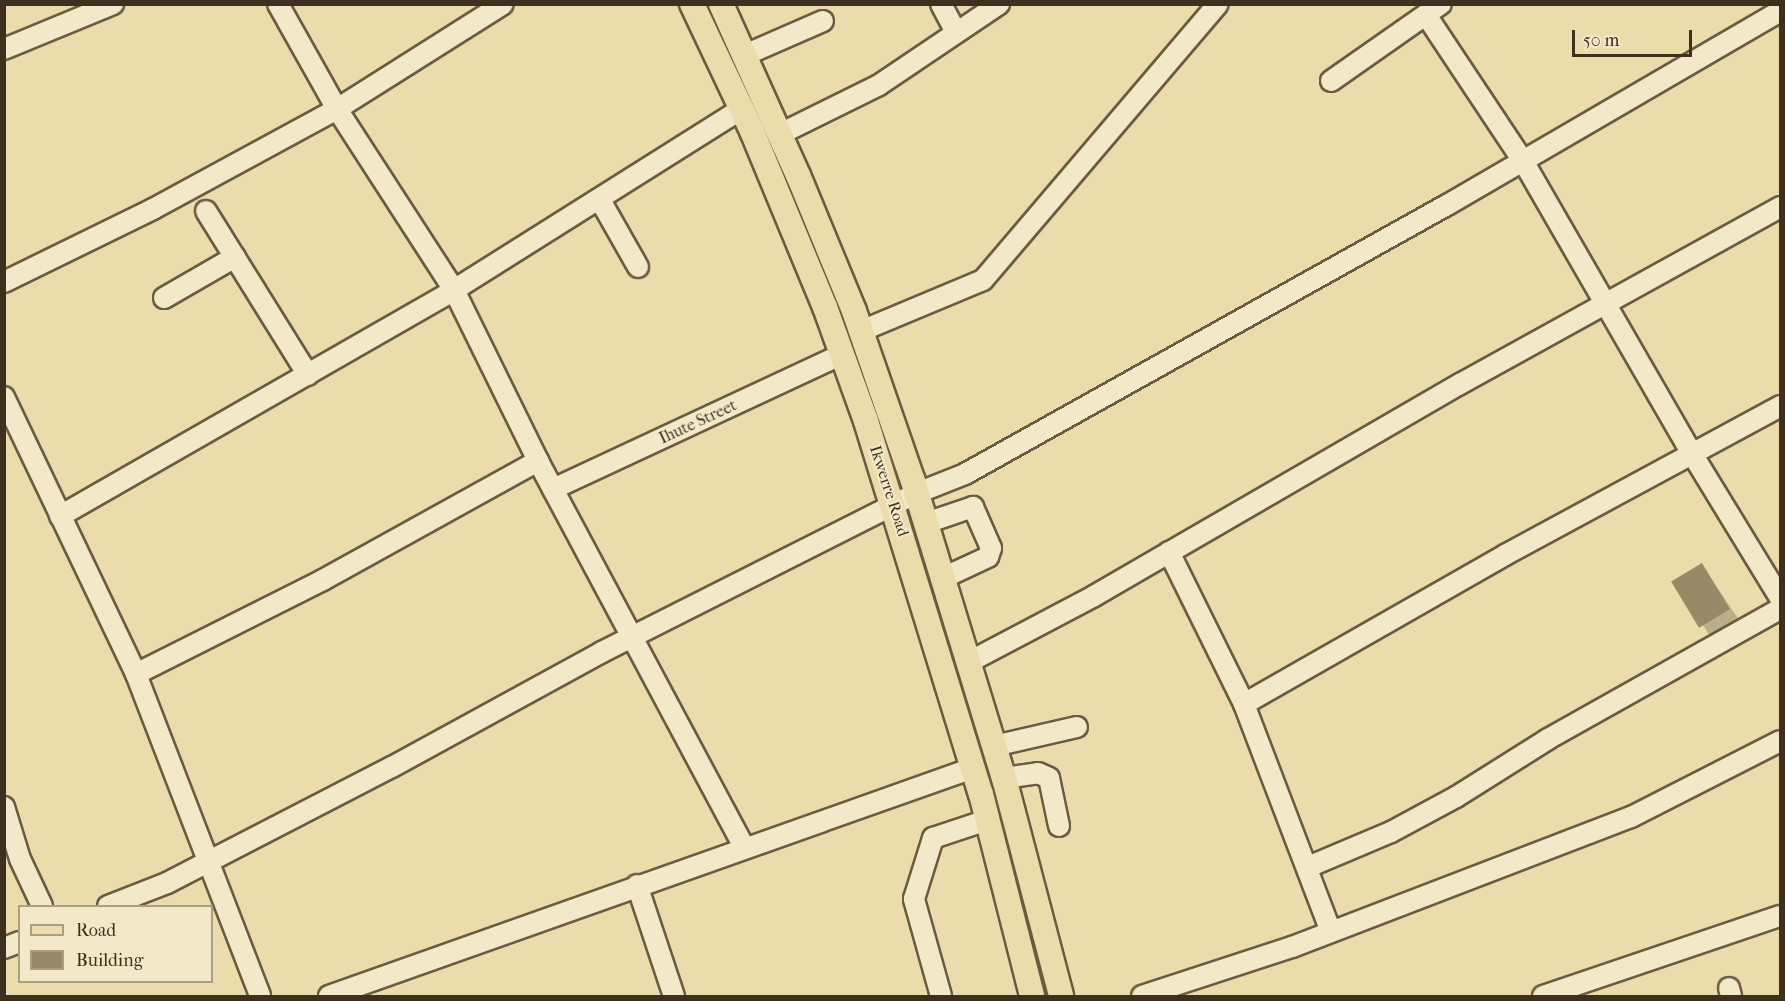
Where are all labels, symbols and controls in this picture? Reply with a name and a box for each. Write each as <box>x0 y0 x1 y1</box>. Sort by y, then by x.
scale bar <box>1575 18 1695 56</box>
text: 50 m <box>1583 30 1619 51</box>
street label: Ihute Street <box>656 396 740 448</box>
street label: Ikwerre Road <box>865 443 913 539</box>
legend <box>18 905 213 983</box>
text: Road <box>76 920 116 941</box>
text: Building <box>76 950 143 971</box>

